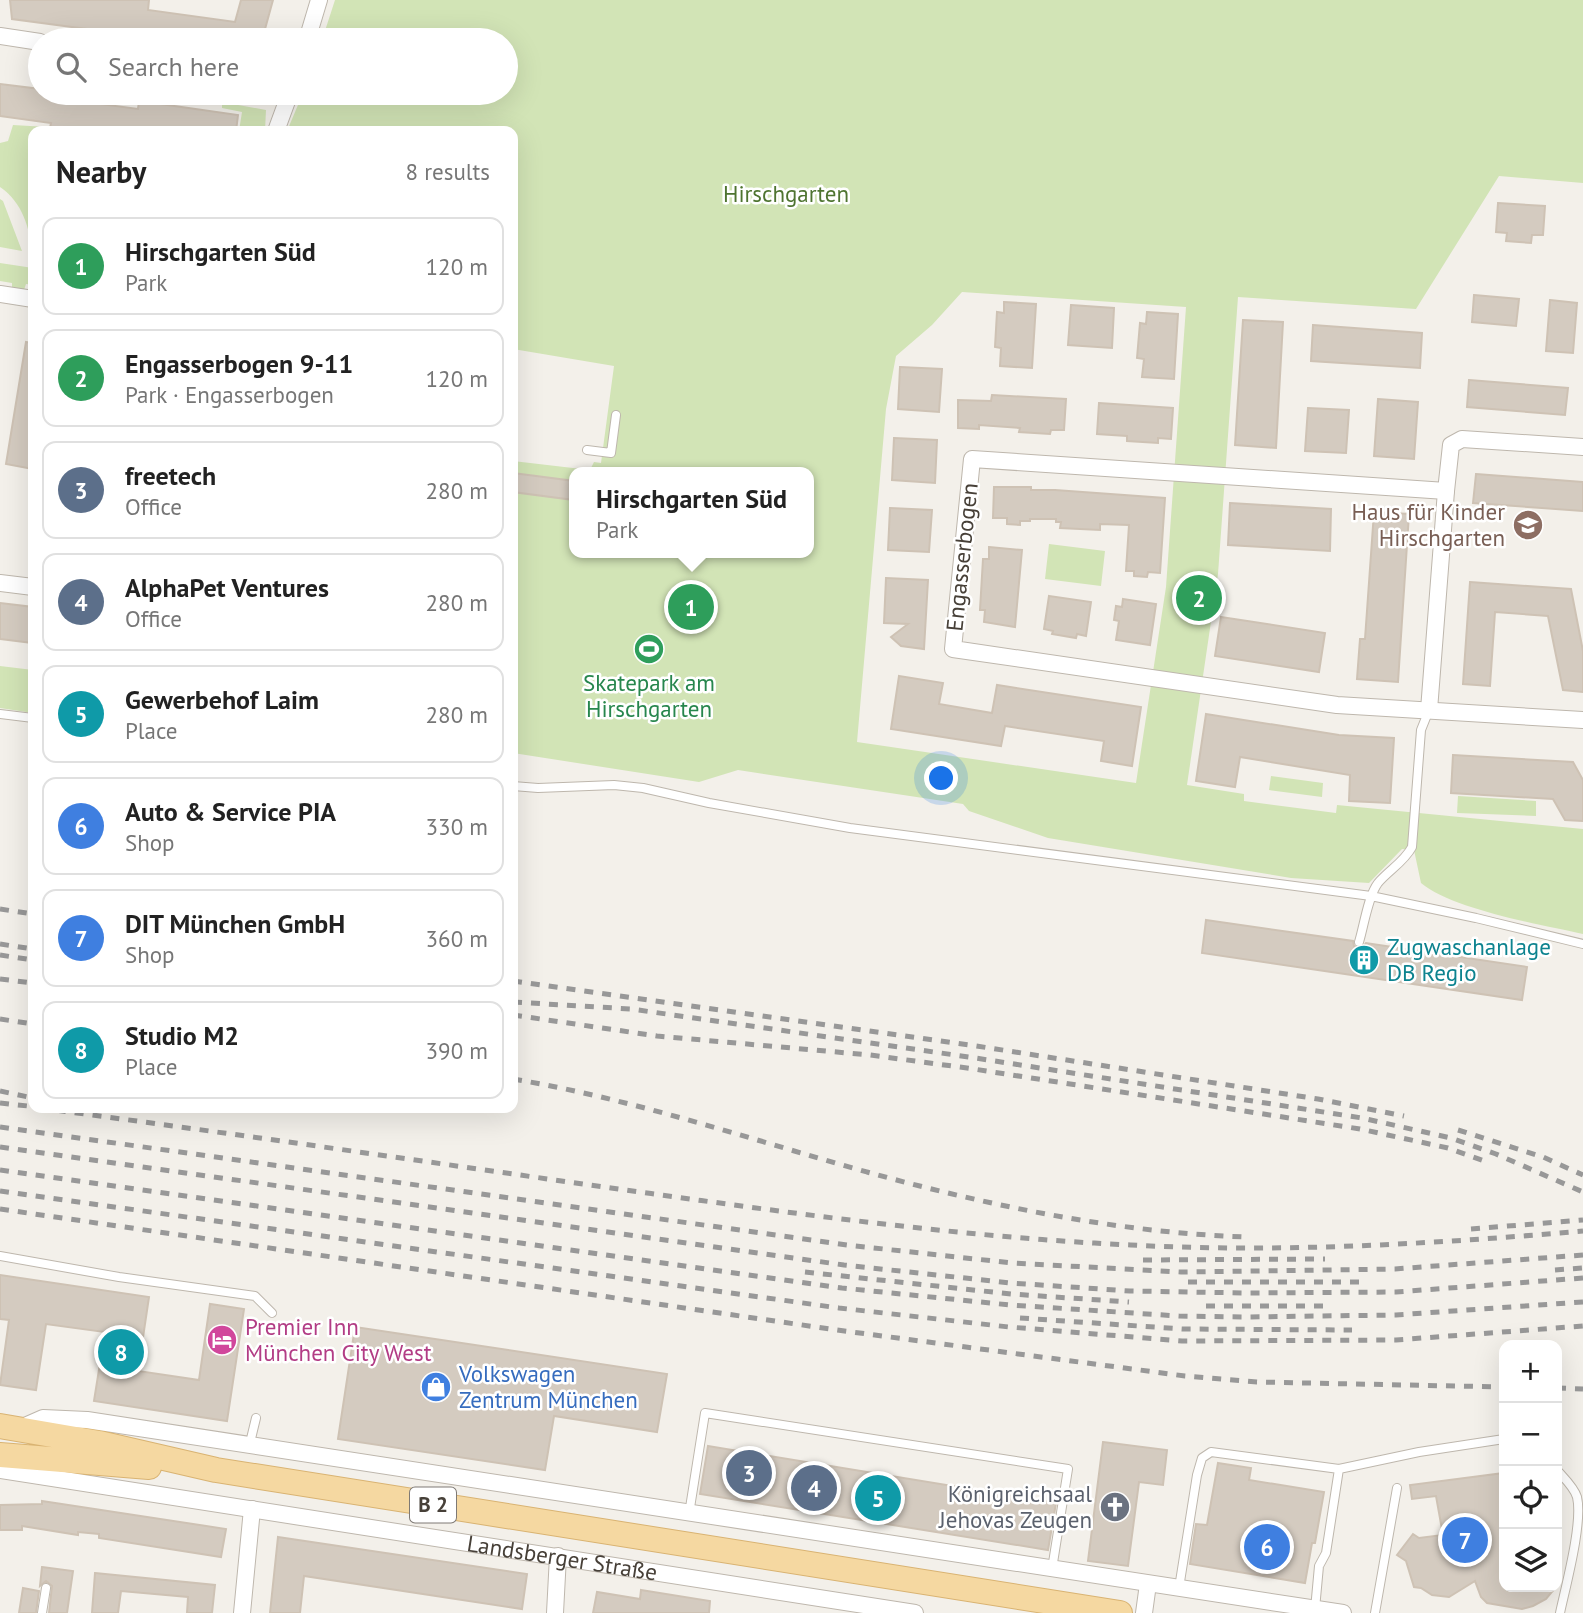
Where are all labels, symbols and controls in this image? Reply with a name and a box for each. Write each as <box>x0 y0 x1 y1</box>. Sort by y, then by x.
search box <box>28 28 518 105</box>
icon: search <box>52 48 90 86</box>
text: Search here <box>108 50 239 83</box>
text: Nearby <box>56 152 146 191</box>
text: 8 results <box>406 157 490 186</box>
park label: Hirschgarten <box>723 179 849 208</box>
text: Hirschgarten Süd <box>125 235 316 268</box>
text: 1 <box>74 252 88 281</box>
text: 120 m <box>426 252 488 281</box>
text: Park <box>125 268 167 297</box>
text: Engasserbogen 9-11 <box>125 347 353 380</box>
text: 2 <box>74 364 88 393</box>
text: 120 m <box>426 364 488 393</box>
text: Park · Engasserbogen <box>125 380 334 409</box>
text: freetech <box>125 459 216 492</box>
popup <box>569 467 814 558</box>
text: 3 <box>74 476 88 505</box>
text: 280 m <box>426 476 488 505</box>
street label: Engasserbogen <box>939 481 984 633</box>
text: Hirschgarten Süd <box>596 482 787 515</box>
text: Office <box>125 492 182 521</box>
place label: Haus für Kinder Hirschgarten <box>1352 497 1505 552</box>
school or university icon: Haus für Kinder Hirschgarten <box>1511 508 1545 542</box>
text: Park <box>596 515 638 544</box>
text: AlphaPet Ventures <box>125 571 329 604</box>
pin: 2 <box>1176 572 1222 624</box>
pin: 1 <box>668 581 714 633</box>
text: 4 <box>74 588 88 617</box>
text: 280 m <box>426 588 488 617</box>
text: Office <box>125 604 182 633</box>
sports icon: Skatepark am Hirschgarten <box>632 632 666 666</box>
place label: Skatepark am Hirschgarten <box>583 668 715 723</box>
text: Gewerbehof Laim <box>125 683 319 716</box>
text: 5 <box>74 700 88 729</box>
text: 280 m <box>426 700 488 729</box>
text: Place <box>125 716 178 745</box>
your location <box>924 761 958 795</box>
text: Auto & Service PIA <box>125 795 336 828</box>
text: 6 <box>74 812 88 841</box>
text: 330 m <box>426 812 488 841</box>
text: Shop <box>125 828 175 857</box>
text: DIT München GmbH <box>125 907 345 940</box>
text: 7 <box>74 924 88 953</box>
text: 360 m <box>426 924 488 953</box>
place label: Zugwaschanlage DB Regio <box>1387 932 1551 987</box>
text: Shop <box>125 940 175 969</box>
building icon: Zugwaschanlage DB Regio <box>1347 943 1381 977</box>
text: Studio M2 <box>125 1019 239 1052</box>
text: 8 <box>74 1036 88 1065</box>
text: 390 m <box>426 1036 488 1065</box>
text: Place <box>125 1052 178 1081</box>
place label: Premier Inn München City West <box>245 1312 432 1367</box>
hotel icon: Premier Inn München City West <box>205 1323 239 1357</box>
pin: 8 <box>98 1326 144 1378</box>
map controls <box>1499 1340 1562 1592</box>
button: + <box>1499 1340 1562 1403</box>
place label: Volkswagen Zentrum München <box>458 1359 638 1414</box>
shop icon: Volkswagen Zentrum München <box>419 1370 453 1404</box>
button: − <box>1499 1403 1562 1466</box>
pin: 3 <box>726 1447 772 1499</box>
pin: 4 <box>791 1462 837 1514</box>
button: locate <box>1499 1466 1562 1529</box>
pin: 5 <box>855 1472 901 1524</box>
place label: Königreichsaal Jehovas Zeugen <box>938 1479 1092 1534</box>
road number: B 2 <box>410 1488 456 1522</box>
church icon: Königreichsaal Jehovas Zeugen <box>1098 1490 1132 1524</box>
pin: 7 <box>1442 1514 1488 1566</box>
pin: 6 <box>1244 1521 1290 1573</box>
street label: Landsberger Straße <box>465 1528 659 1587</box>
button: layers <box>1499 1529 1562 1592</box>

